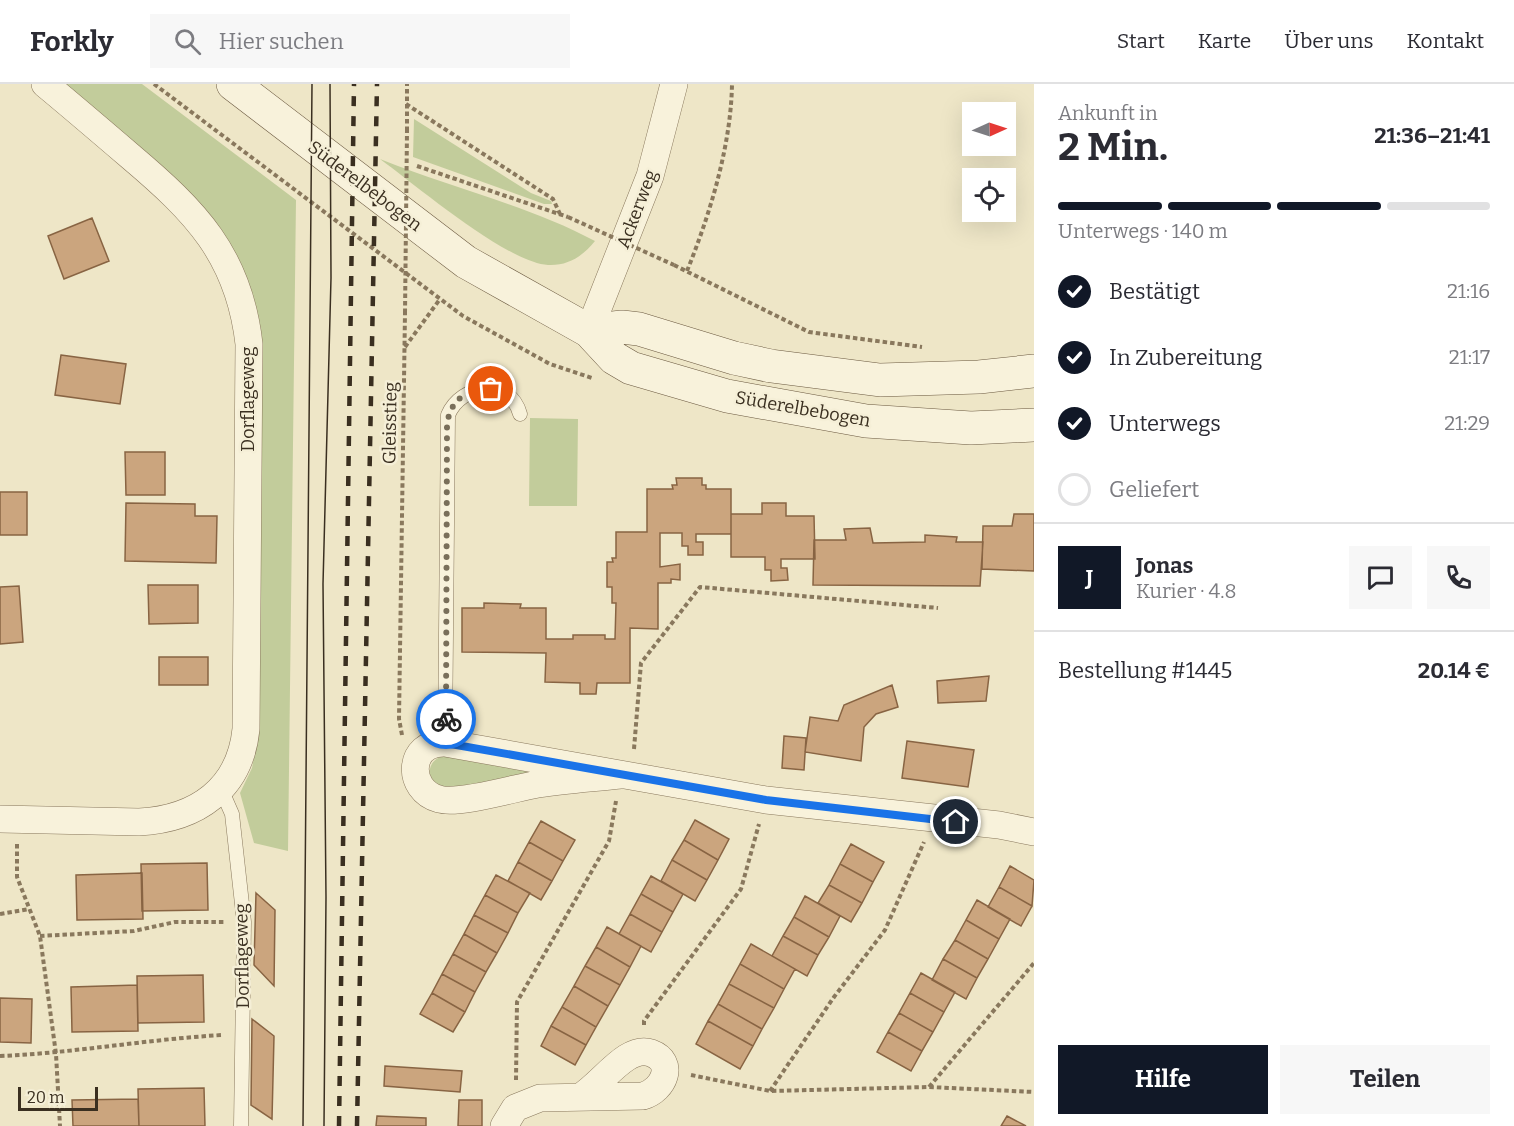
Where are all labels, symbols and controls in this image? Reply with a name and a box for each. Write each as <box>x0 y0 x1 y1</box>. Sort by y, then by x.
search box <box>150 14 570 68</box>
text: Forkly <box>30 25 114 58</box>
icon: search <box>171 25 204 58</box>
text: Hier suchen <box>219 28 344 55</box>
text: Start <box>1117 28 1165 54</box>
text: Karte <box>1198 28 1251 54</box>
text: Über uns <box>1284 28 1374 54</box>
text: Kontakt <box>1407 28 1484 54</box>
text: Ankunft in <box>1058 101 1158 125</box>
north arrow <box>962 102 1016 156</box>
map controls <box>962 102 1016 222</box>
text: 21:36–21:41 <box>1374 122 1490 149</box>
text: 2 Min. <box>1058 124 1168 170</box>
street label: Süderelbebogen <box>304 136 427 236</box>
street label: Ackerweg <box>612 166 662 252</box>
button: locate <box>962 168 1016 222</box>
text: Unterwegs · 140 m <box>1058 219 1228 243</box>
icon: check <box>1058 275 1091 308</box>
text: Bestätigt <box>1109 278 1200 305</box>
text: 21:16 <box>1447 279 1490 303</box>
icon: check <box>1058 341 1091 374</box>
text: In Zubereitung <box>1109 344 1262 371</box>
text: 21:17 <box>1449 345 1490 369</box>
street label: Dorflageweg <box>237 346 259 452</box>
pin <box>465 363 516 414</box>
icon: bag <box>474 372 507 405</box>
street label: Gleisstieg <box>378 382 402 464</box>
street label: Süderelbebogen <box>734 386 873 432</box>
icon: check <box>1058 407 1091 440</box>
text: Unterwegs <box>1109 410 1221 437</box>
text: 21:29 <box>1444 411 1490 435</box>
text: Geliefert <box>1109 476 1199 503</box>
button: chat <box>1349 546 1412 609</box>
button: phone <box>1427 546 1490 609</box>
text: Jonas <box>1136 552 1193 579</box>
text: J <box>1086 564 1093 591</box>
text: Kurier · 4.8 <box>1136 579 1236 603</box>
text: Bestellung #1445 <box>1058 657 1232 684</box>
text: 20.14 € <box>1418 657 1490 684</box>
courier <box>416 689 476 749</box>
icon: bike <box>430 703 463 736</box>
pin <box>930 796 981 847</box>
icon: home <box>939 805 972 838</box>
street label: Dorflageweg <box>230 903 254 1009</box>
button: Hilfe <box>1058 1045 1268 1114</box>
button: Teilen <box>1280 1045 1490 1114</box>
scale bar <box>18 1084 98 1112</box>
text: 20 m <box>27 1088 64 1107</box>

